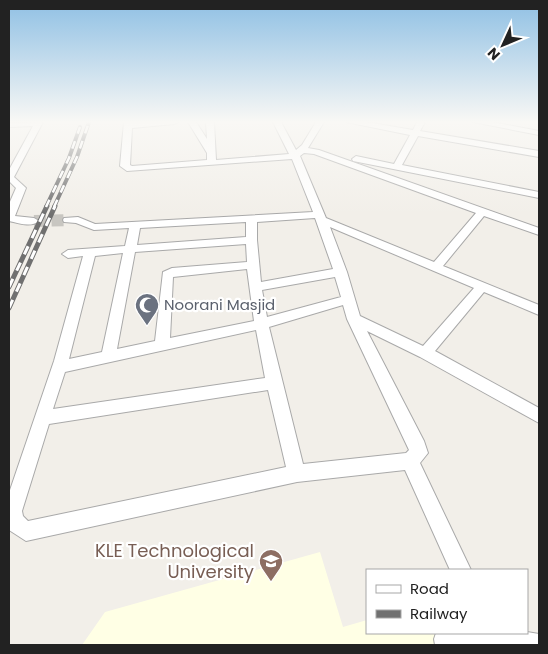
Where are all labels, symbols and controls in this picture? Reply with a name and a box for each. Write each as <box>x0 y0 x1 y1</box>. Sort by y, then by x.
north arrow <box>478 20 528 70</box>
text: N <box>483 43 504 65</box>
mosque icon: Noorani Masjid <box>134 292 160 326</box>
place label: Noorani Masjid <box>164 294 275 315</box>
place label: KLE Technological University <box>95 538 254 584</box>
school or university icon: KLE Technological University <box>258 548 284 582</box>
legend <box>366 569 528 634</box>
text: Road <box>410 578 449 599</box>
text: Railway <box>410 603 468 624</box>

